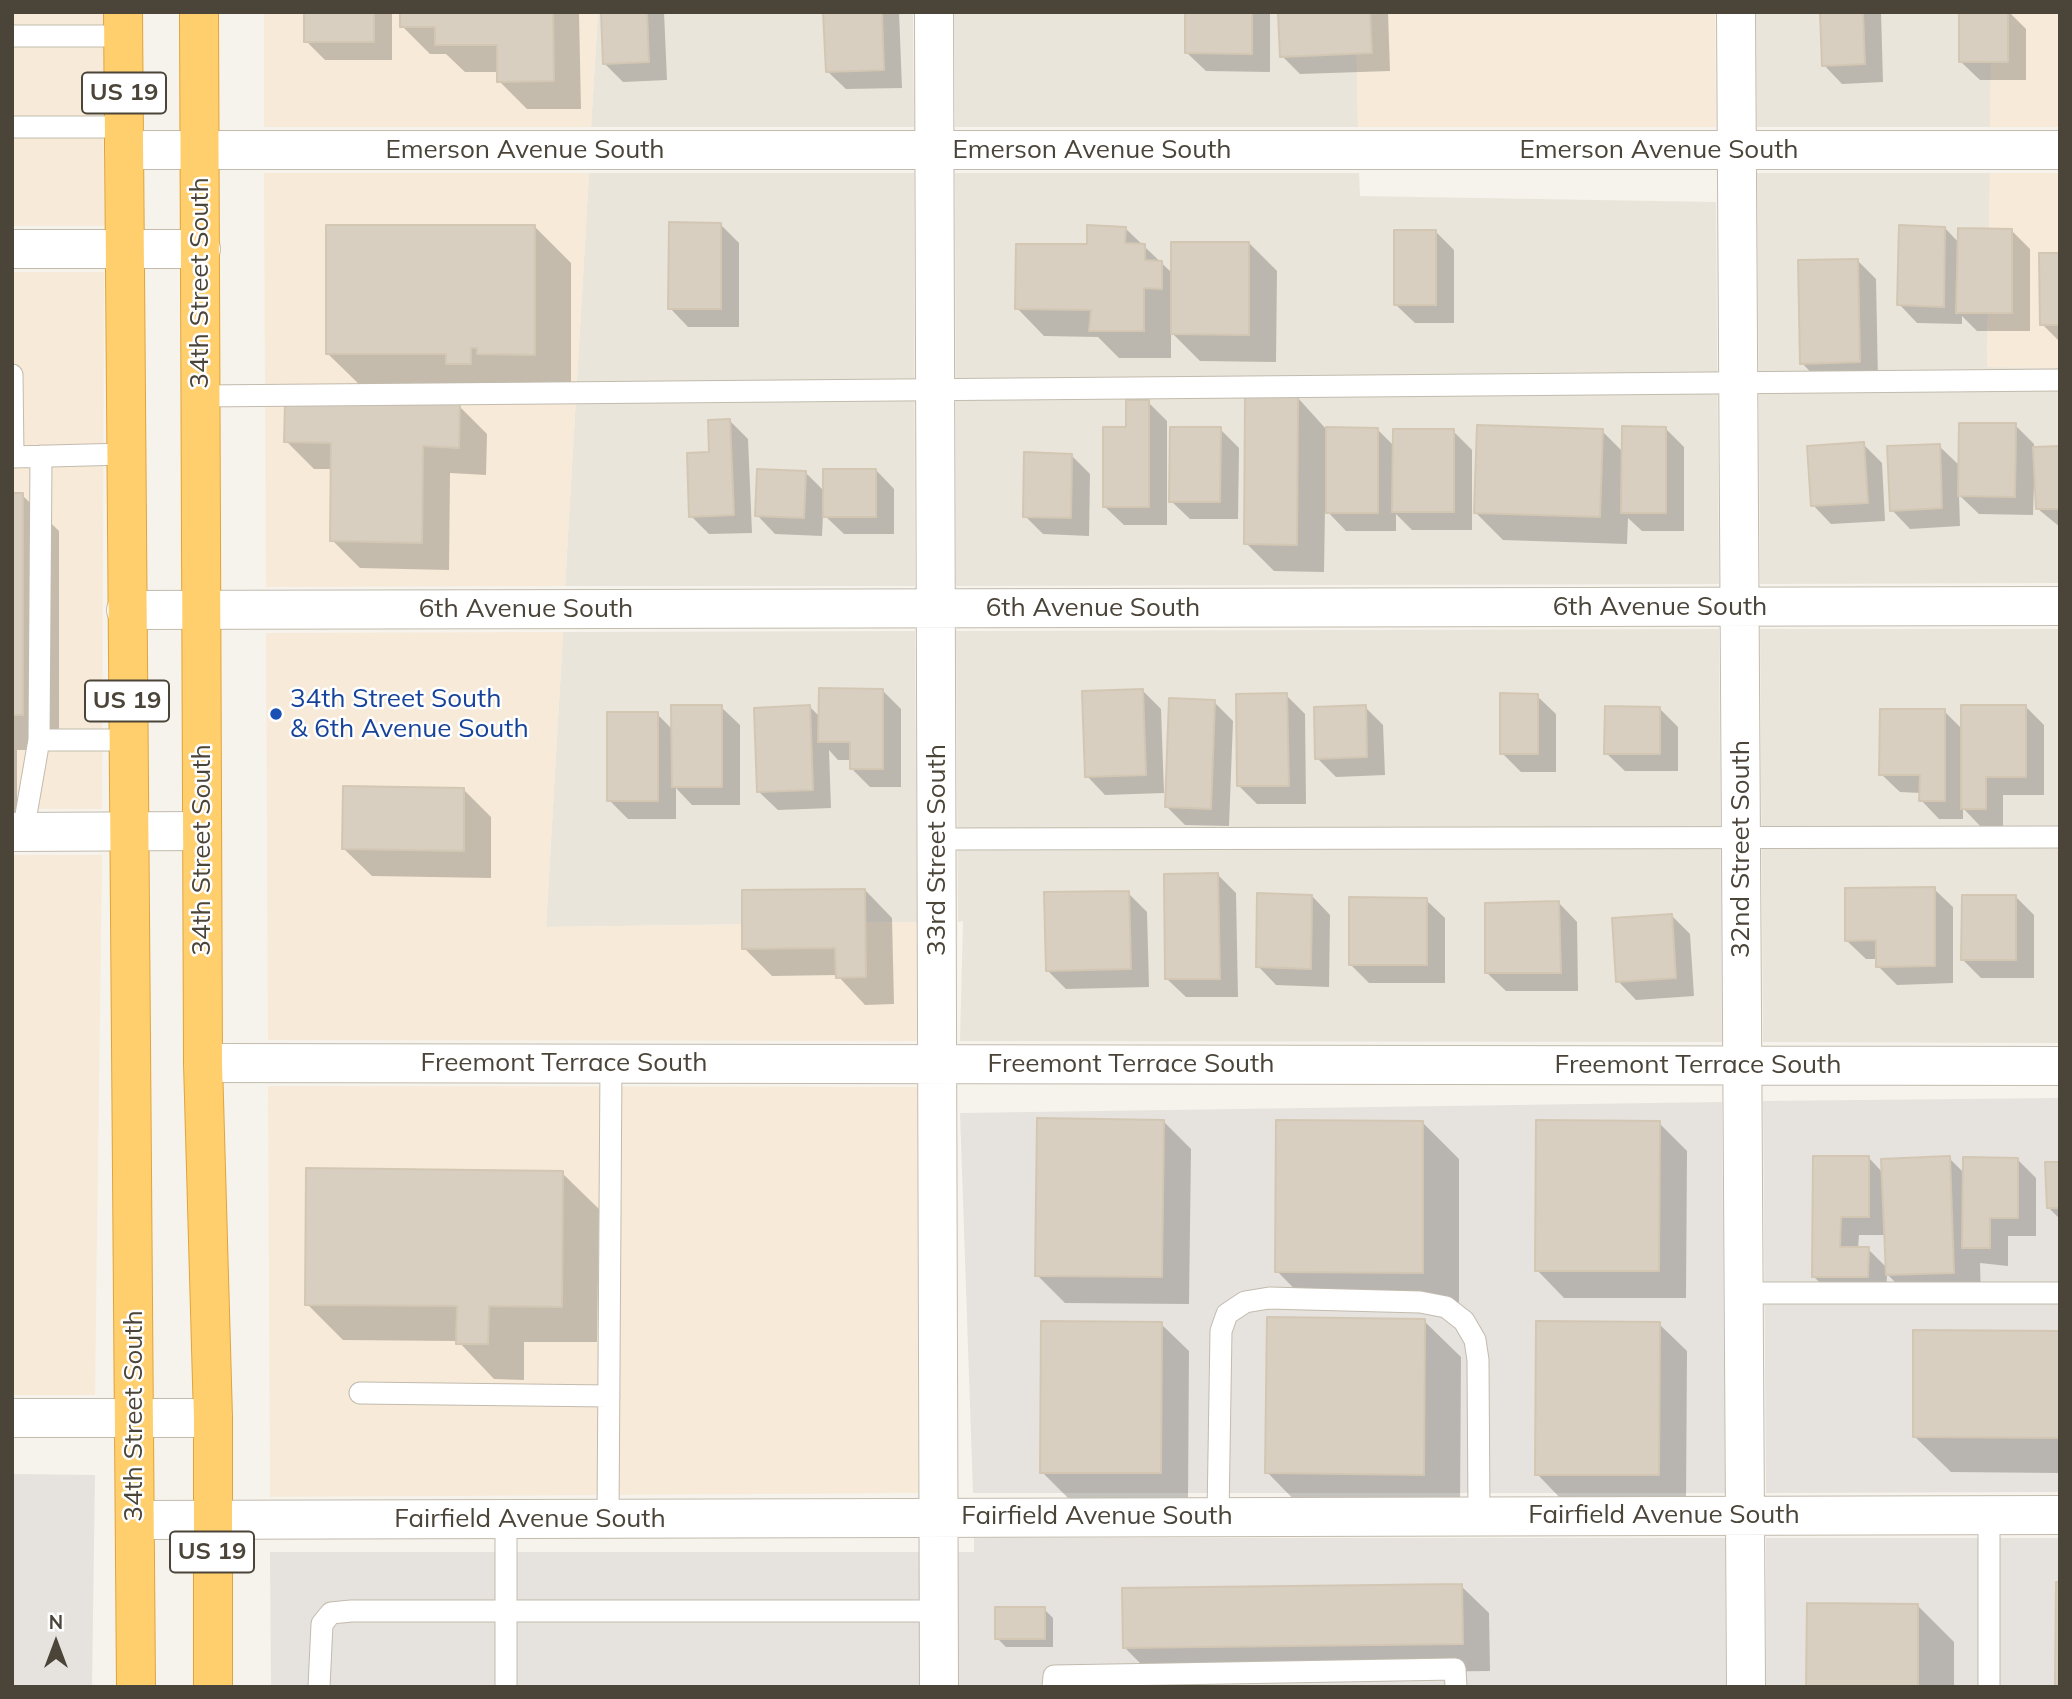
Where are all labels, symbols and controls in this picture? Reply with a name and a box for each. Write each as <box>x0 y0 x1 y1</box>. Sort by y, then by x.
road number: US 19 <box>82 72 166 114</box>
street label: Emerson Avenue South <box>385 134 665 166</box>
street label: Emerson Avenue South <box>952 134 1232 166</box>
street label: Emerson Avenue South <box>1519 134 1799 166</box>
street label: 34th Street South <box>184 177 216 389</box>
street label: 6th Avenue South <box>1553 591 1767 623</box>
street label: 6th Avenue South <box>986 592 1200 624</box>
street label: 6th Avenue South <box>419 593 633 625</box>
road number: US 19 <box>85 680 169 722</box>
place label: 34th Street South & 6th Avenue South <box>290 683 529 744</box>
marker: 34th Street South & 6th Avenue South <box>268 706 284 722</box>
street label: 32nd Street South <box>1725 740 1757 958</box>
street label: 34th Street South <box>186 744 218 956</box>
street label: 33rd Street South <box>921 744 953 956</box>
street label: Freemont Terrace South <box>421 1047 707 1079</box>
street label: Freemont Terrace South <box>988 1048 1274 1080</box>
street label: Freemont Terrace South <box>1555 1049 1841 1081</box>
street label: 34th Street South <box>118 1310 150 1522</box>
street label: Fairfield Avenue South <box>1528 1499 1800 1531</box>
street label: Fairfield Avenue South <box>961 1500 1233 1532</box>
street label: Fairfield Avenue South <box>394 1503 666 1535</box>
road number: US 19 <box>170 1532 254 1572</box>
north arrow <box>21 1608 91 1678</box>
text: N <box>49 1610 63 1634</box>

